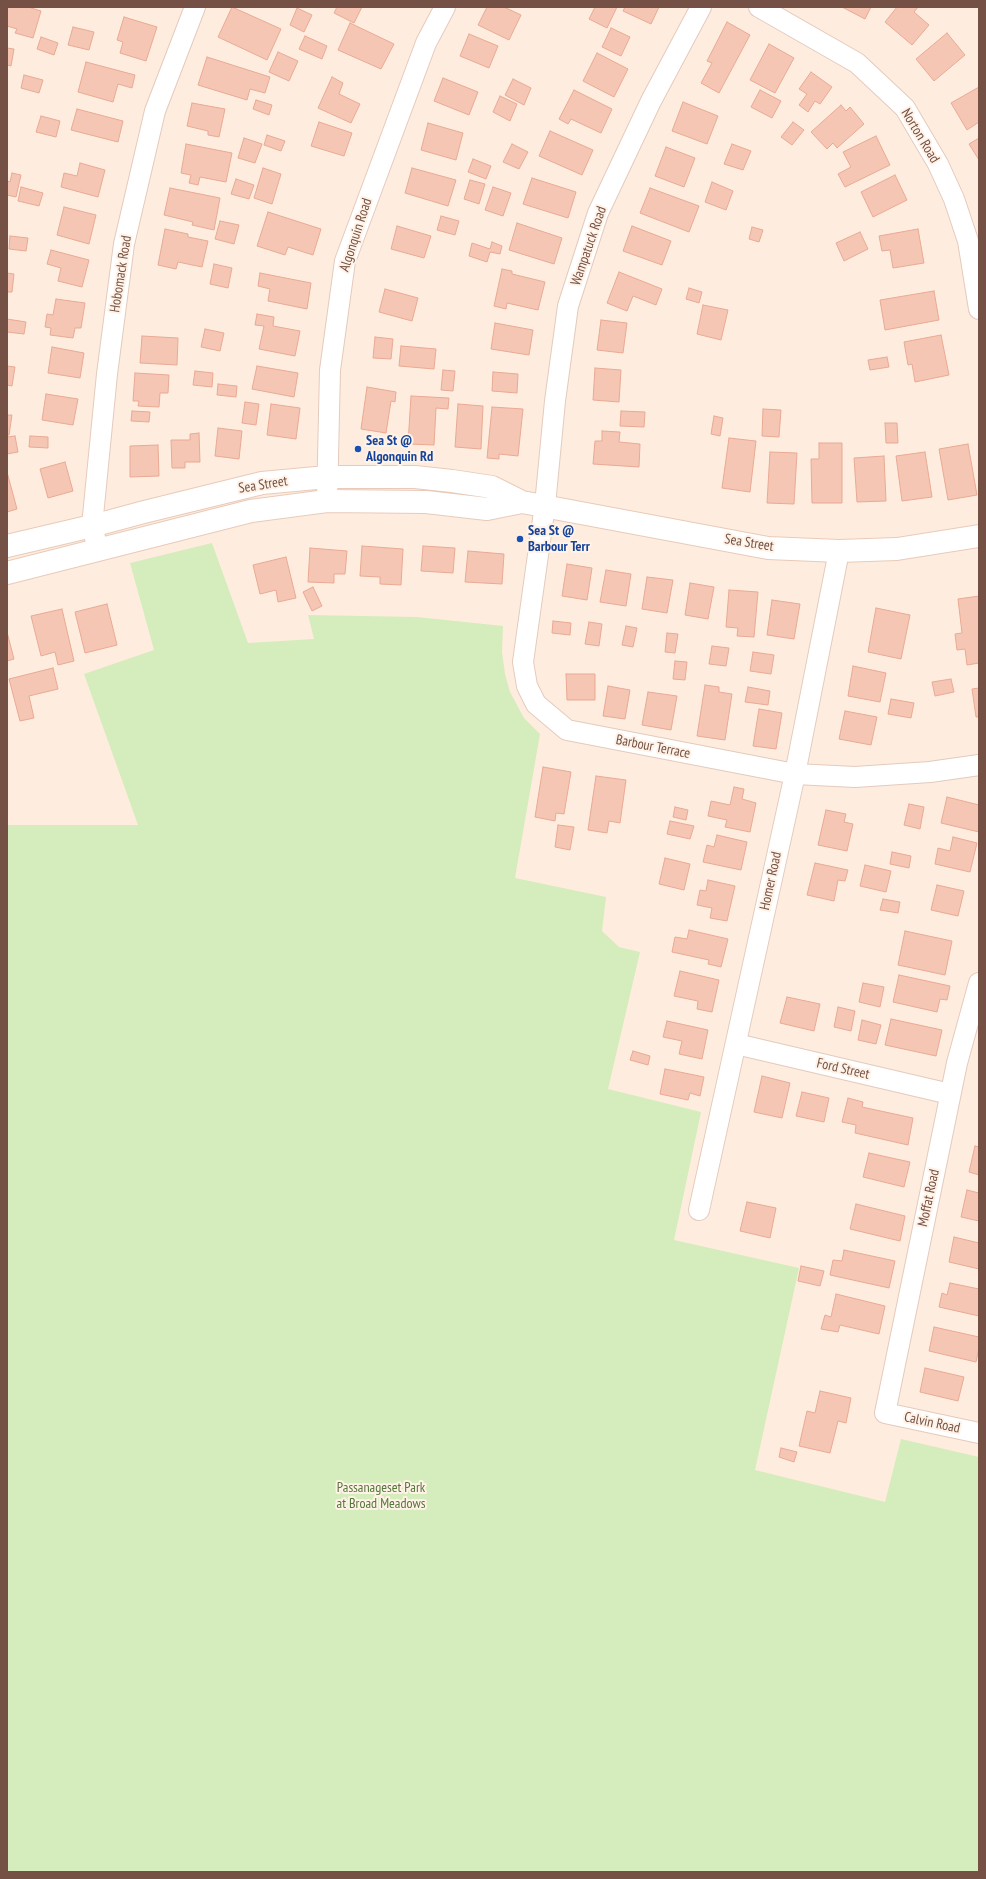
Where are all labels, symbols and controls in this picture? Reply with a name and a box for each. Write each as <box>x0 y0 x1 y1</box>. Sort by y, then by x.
street label: Norton Road <box>897 106 943 166</box>
street label: Algonquin Road <box>336 196 376 274</box>
street label: Wampatuck Road <box>568 204 610 288</box>
street label: Hobomack Road <box>107 234 135 314</box>
place label: Sea St @ Algonquin Rd <box>366 433 433 466</box>
marker: Sea St @ Algonquin Rd <box>353 444 363 454</box>
street label: Sea Street <box>237 473 289 497</box>
place label: Sea St @ Barbour Terr <box>528 523 590 556</box>
street label: Sea Street <box>723 531 775 555</box>
marker: Sea St @ Barbour Terr <box>515 534 525 544</box>
street label: Barbour Terrace <box>614 732 692 762</box>
street label: Homer Road <box>757 850 785 912</box>
street label: Ford Street <box>815 1055 871 1083</box>
street label: Moffat Road <box>915 1168 943 1228</box>
street label: Calvin Road <box>903 1409 961 1437</box>
park label: Passanageset Park at Broad Meadows <box>337 1480 425 1512</box>

